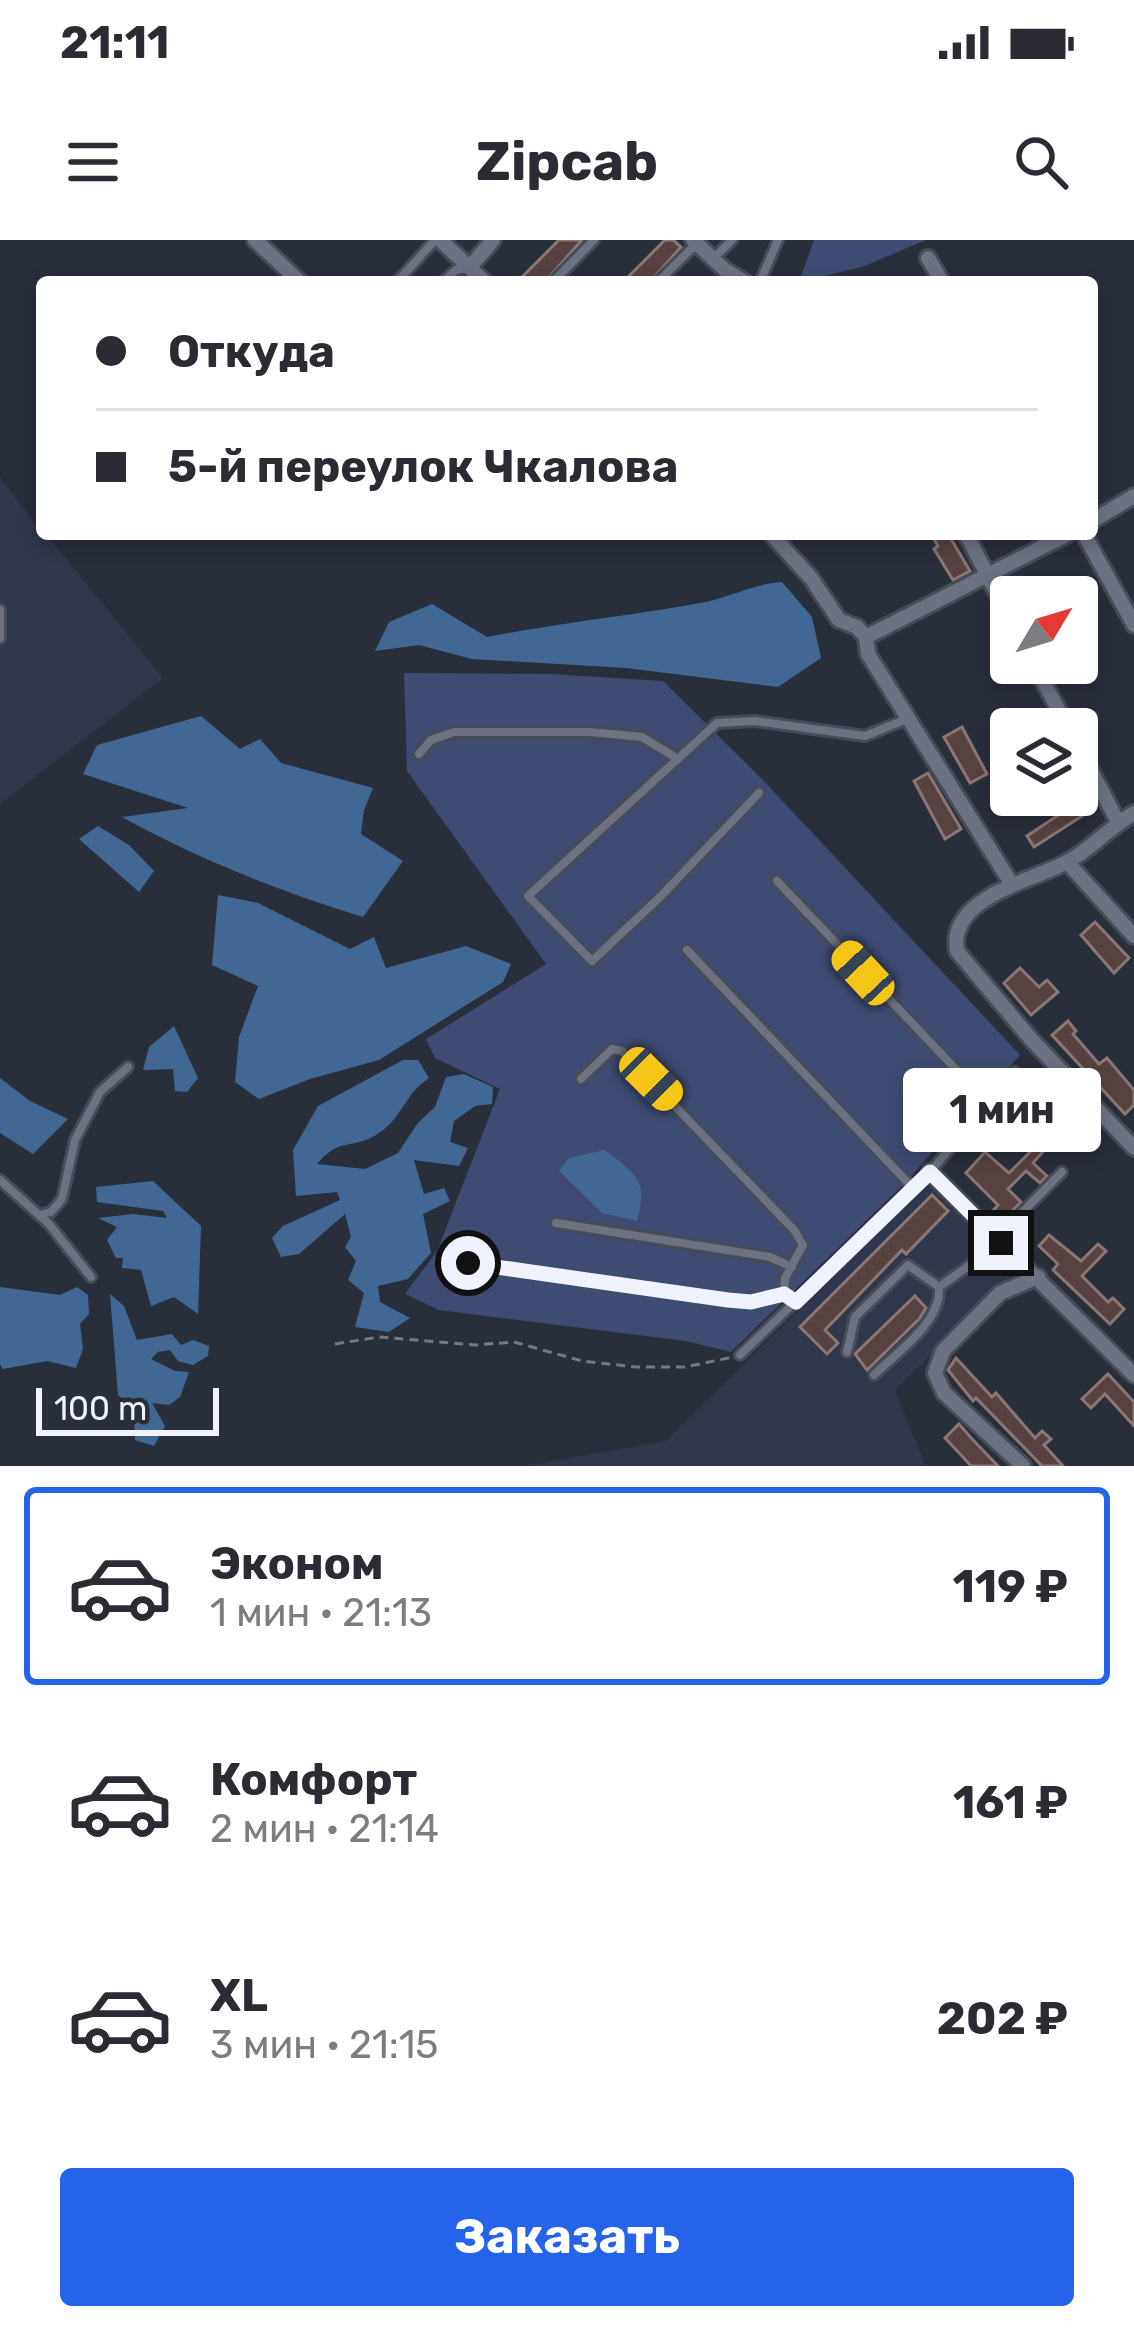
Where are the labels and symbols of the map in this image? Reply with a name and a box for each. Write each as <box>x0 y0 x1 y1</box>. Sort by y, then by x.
north arrow <box>990 576 1098 684</box>
car <box>825 934 901 1012</box>
car <box>613 1041 689 1117</box>
callout: 1 мин <box>902 1069 1100 1153</box>
route end <box>974 1216 1028 1270</box>
route start <box>441 1236 495 1290</box>
scale bar <box>36 1382 219 1435</box>

